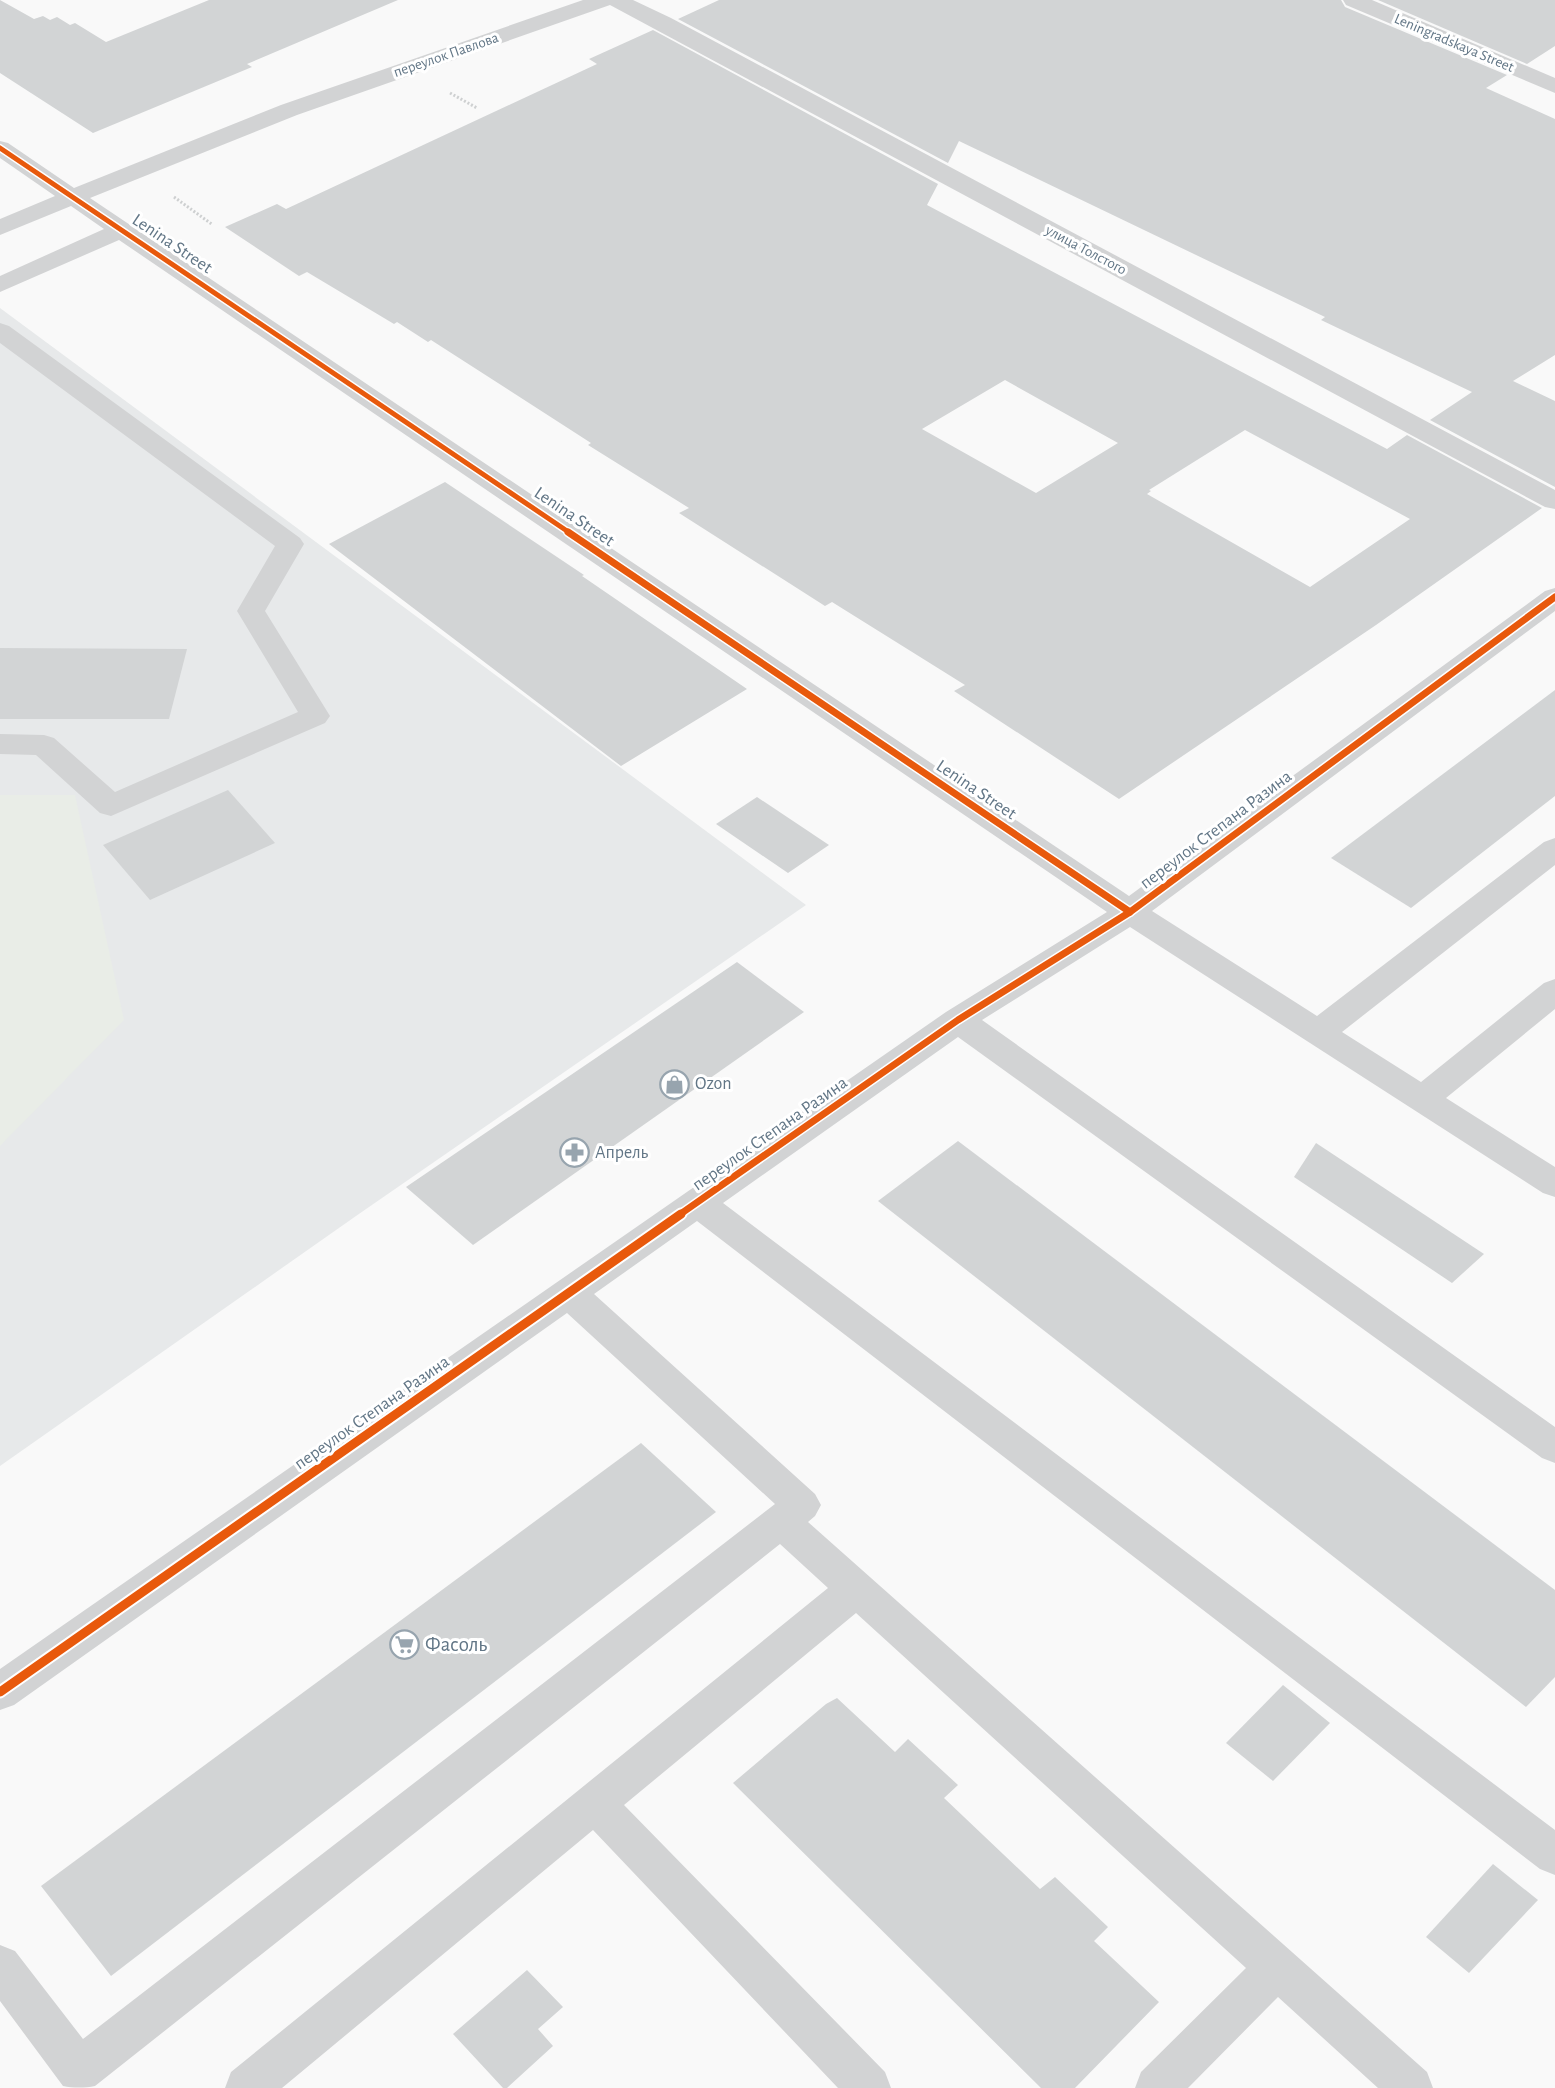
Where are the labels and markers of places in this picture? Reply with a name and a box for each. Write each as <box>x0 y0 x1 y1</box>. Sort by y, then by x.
shop icon: Ozon <box>658 1068 690 1100</box>
place label: Ozon <box>695 1075 732 1093</box>
pharmacy icon: Апрель <box>558 1137 590 1169</box>
place label: Апрель <box>595 1144 648 1162</box>
supermarket icon: Фасоль <box>388 1628 420 1660</box>
place label: Фасоль <box>425 1634 487 1655</box>

